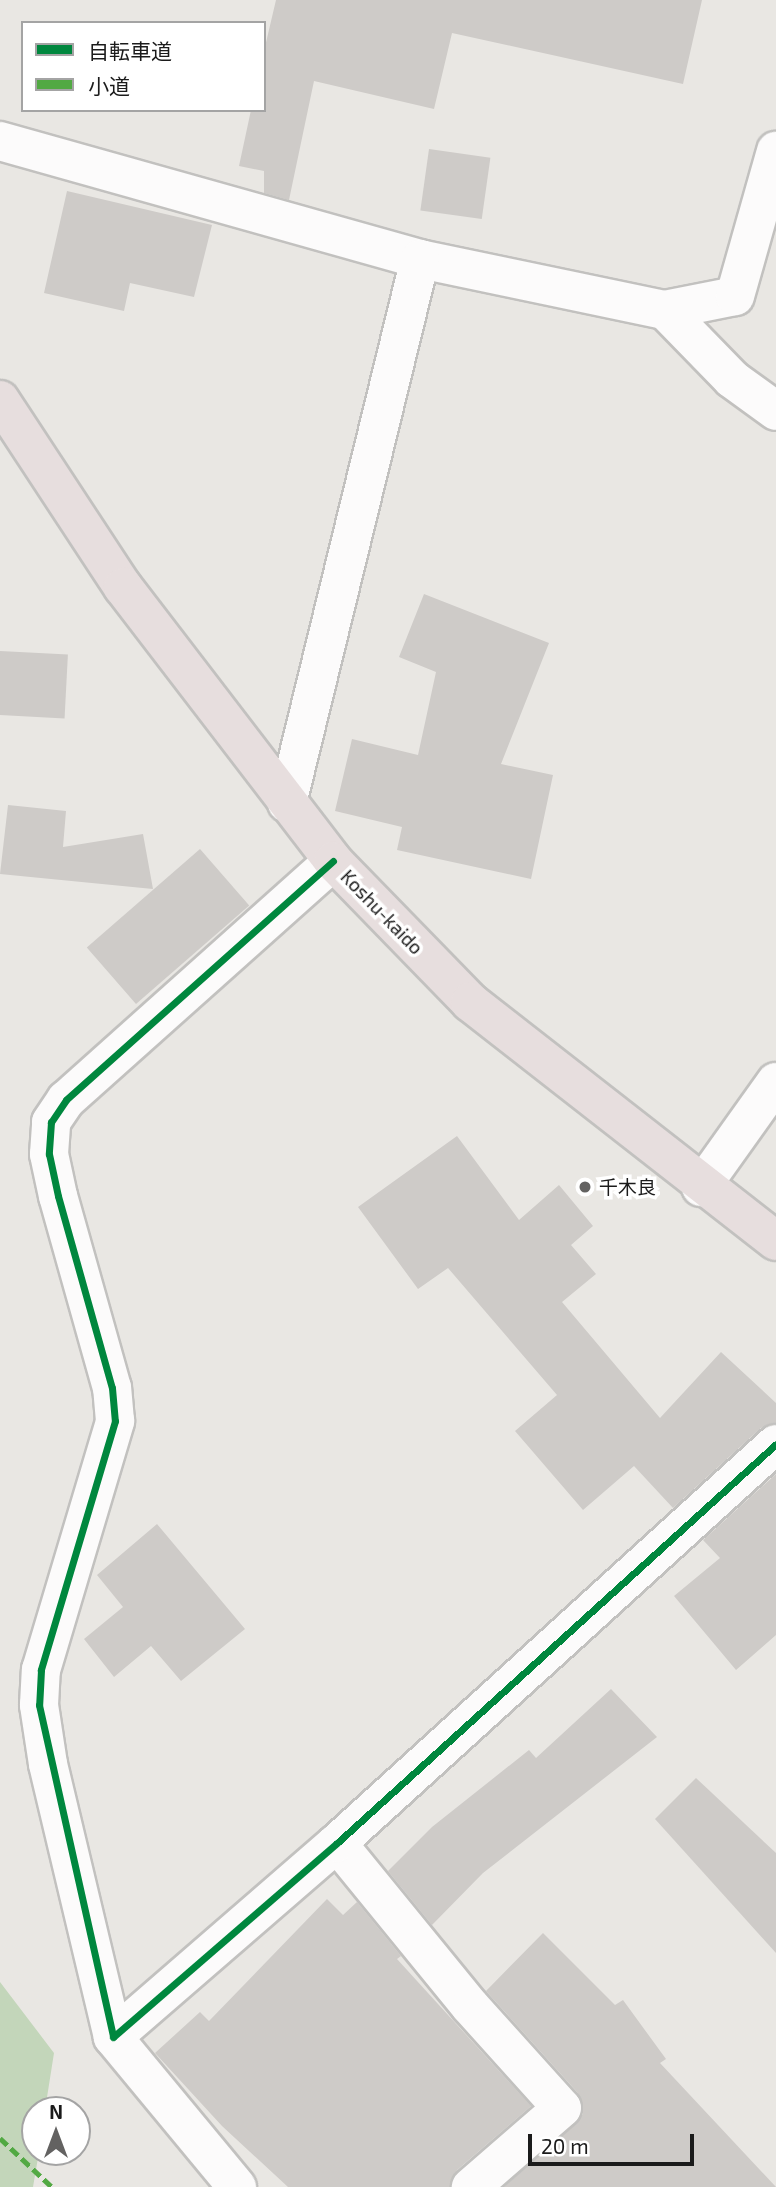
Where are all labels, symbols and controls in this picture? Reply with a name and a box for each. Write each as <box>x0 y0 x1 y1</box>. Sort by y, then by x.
legend <box>21 21 266 112</box>
text: 自転車道 <box>88 38 172 63</box>
text: 小道 <box>88 73 130 98</box>
street label: Koshu-kaido <box>336 865 428 959</box>
place label: 千木良 <box>599 1176 656 1198</box>
marker: 千木良 <box>577 1179 593 1195</box>
north arrow <box>21 2096 91 2166</box>
text: N <box>49 2100 63 2123</box>
scale bar <box>531 2120 697 2164</box>
text: 20 m <box>541 2133 589 2158</box>

